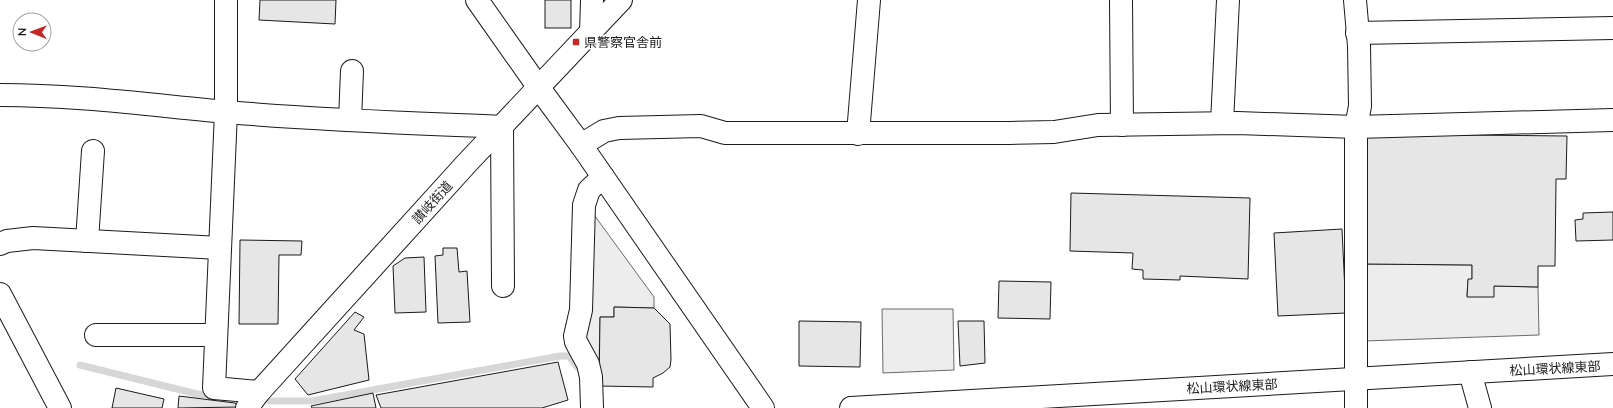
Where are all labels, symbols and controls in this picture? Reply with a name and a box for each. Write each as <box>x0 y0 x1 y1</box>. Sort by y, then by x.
north arrow <box>12 12 52 52</box>
text: N <box>15 27 28 36</box>
place label: 県警察官舎前 <box>584 34 662 50</box>
marker: 県警察官舎前 <box>571 37 581 47</box>
street label: 讃岐街道 <box>409 177 455 227</box>
street label: 松山環状線東部 <box>1509 358 1601 378</box>
street label: 松山環状線東部 <box>1186 376 1278 396</box>

